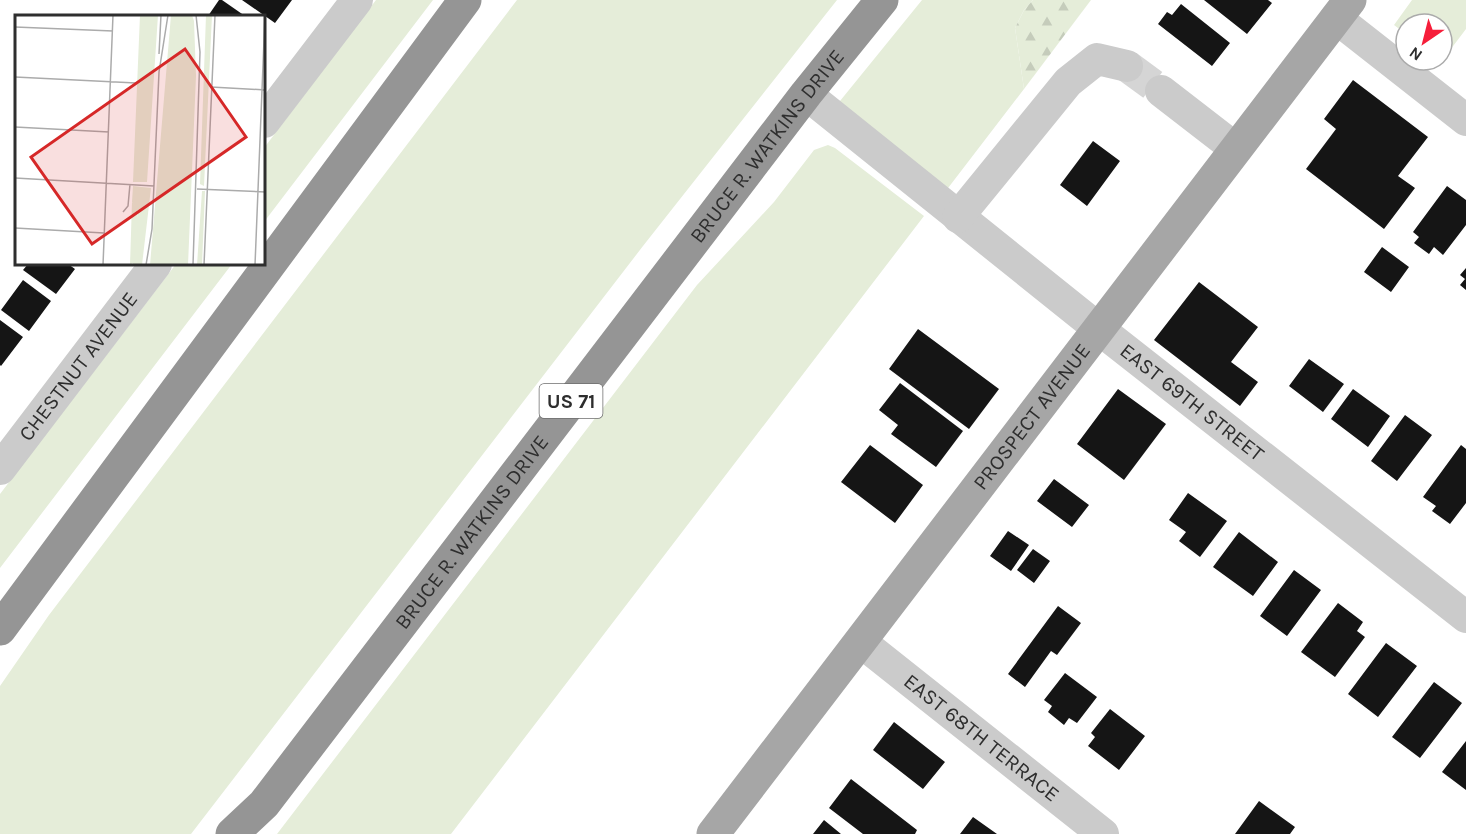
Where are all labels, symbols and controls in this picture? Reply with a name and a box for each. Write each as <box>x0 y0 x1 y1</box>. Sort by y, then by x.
north arrow <box>1394 12 1454 72</box>
inset map <box>15 15 266 266</box>
text: N <box>1406 43 1426 65</box>
street label: BRUCE R. WATKINS DRIVE <box>685 45 849 248</box>
street label: CHESTNUT AVENUE <box>14 287 142 445</box>
street label: EAST 69TH STREET <box>1115 338 1269 466</box>
street label: PROSPECT AVENUE <box>968 339 1095 495</box>
road number: US 71 <box>540 384 602 418</box>
street label: BRUCE R. WATKINS DRIVE <box>390 430 553 634</box>
street label: EAST 68TH TERRACE <box>899 669 1064 807</box>

